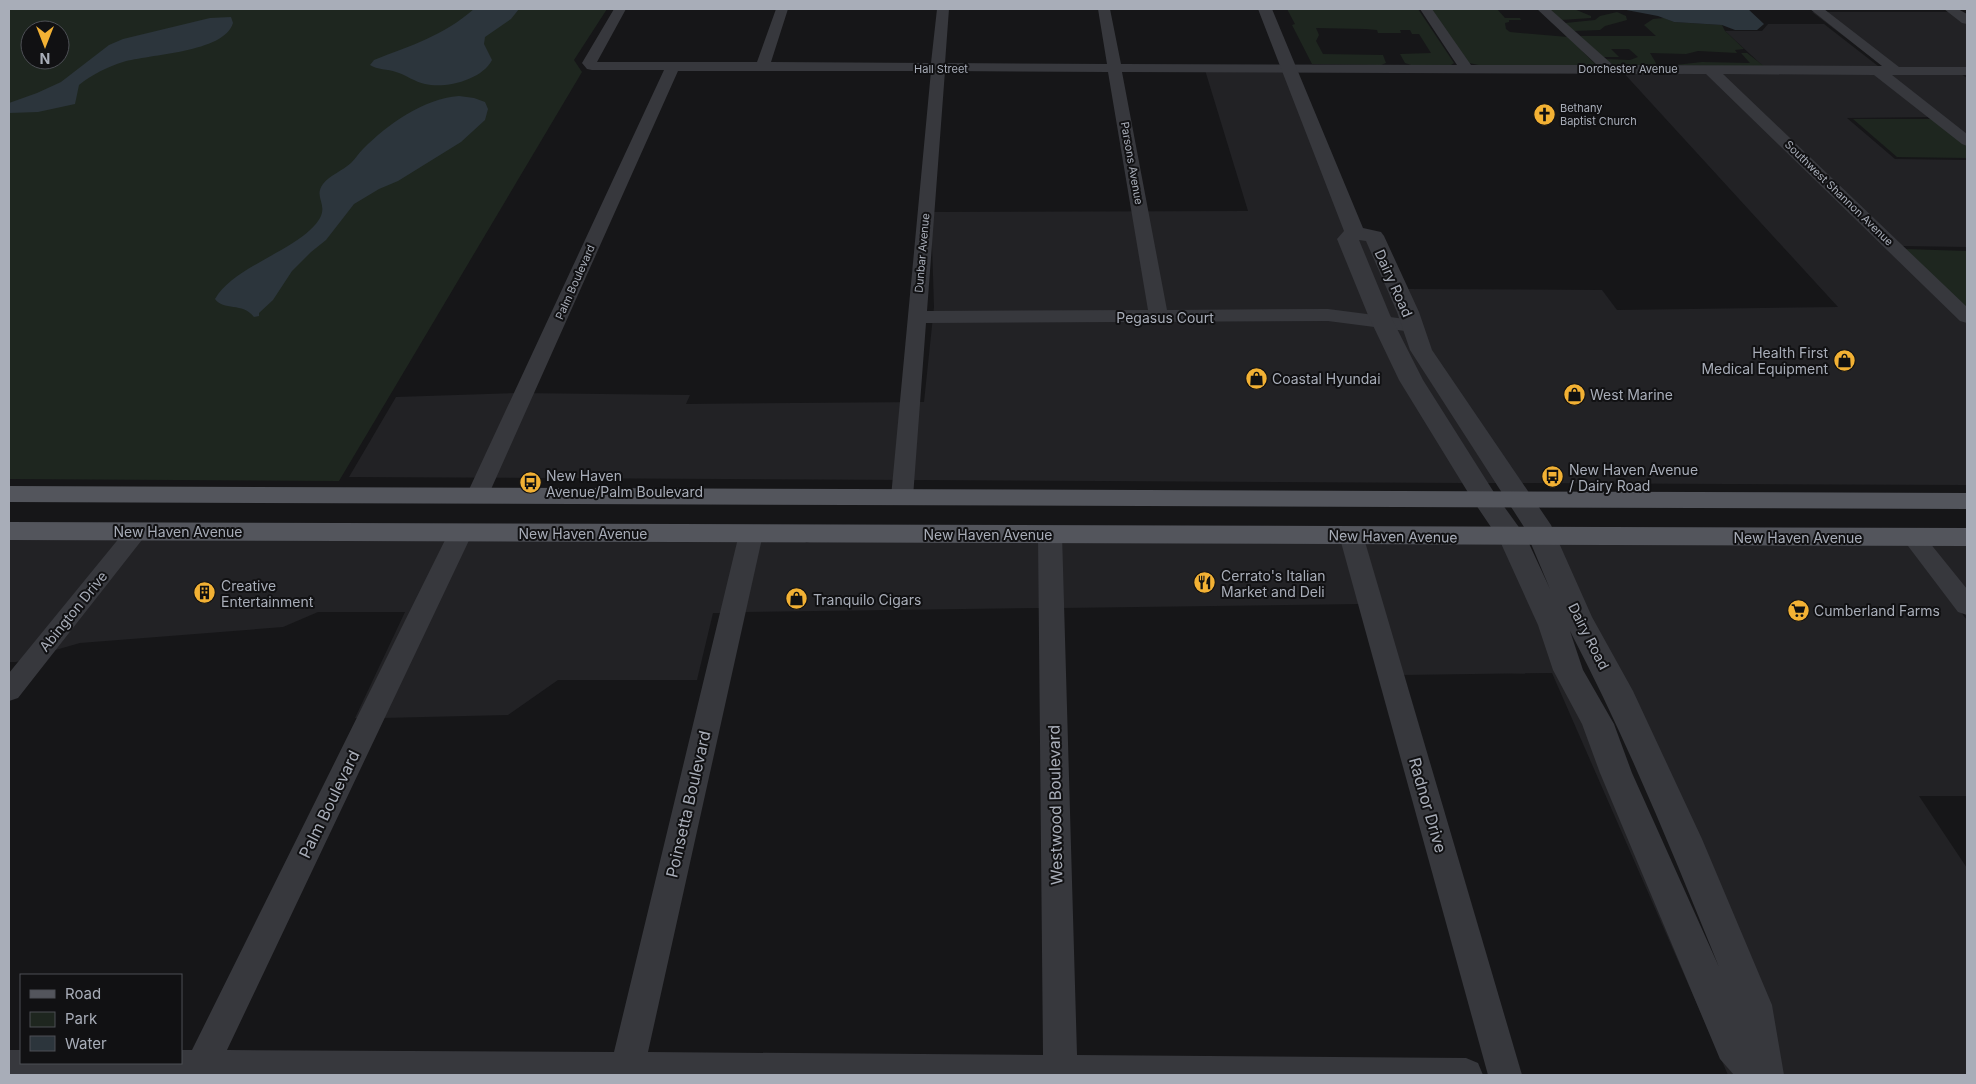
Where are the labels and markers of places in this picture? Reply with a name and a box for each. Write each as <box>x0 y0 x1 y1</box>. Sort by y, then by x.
place label: Bethany Baptist Church <box>1560 101 1637 128</box>
church icon: Bethany Baptist Church <box>1532 102 1556 126</box>
place label: Health First Medical Equipment <box>1701 344 1828 377</box>
shop icon: Health First Medical Equipment <box>1832 348 1856 372</box>
shop icon: Coastal Hyundai <box>1244 366 1268 390</box>
place label: Coastal Hyundai <box>1272 370 1381 387</box>
shop icon: West Marine <box>1562 382 1586 406</box>
place label: West Marine <box>1590 386 1673 403</box>
place label: New Haven Avenue / Dairy Road <box>1569 461 1698 494</box>
bus stop icon: New Haven Avenue / Dairy Road <box>1541 465 1565 489</box>
place label: New Haven Avenue/Palm Boulevard <box>546 467 703 500</box>
bus stop icon: New Haven Avenue/Palm Boulevard <box>518 471 542 495</box>
place label: Cerrato's Italian Market and Deli <box>1221 567 1326 600</box>
restaurant icon: Cerrato's Italian Market and Deli <box>1193 571 1217 595</box>
place label: Creative Entertainment <box>221 577 314 610</box>
building icon: Creative Entertainment <box>193 581 217 605</box>
shop icon: Tranquilo Cigars <box>785 587 809 611</box>
place label: Tranquilo Cigars <box>813 591 921 608</box>
supermarket icon: Cumberland Farms <box>1786 598 1810 622</box>
place label: Cumberland Farms <box>1814 602 1940 619</box>

